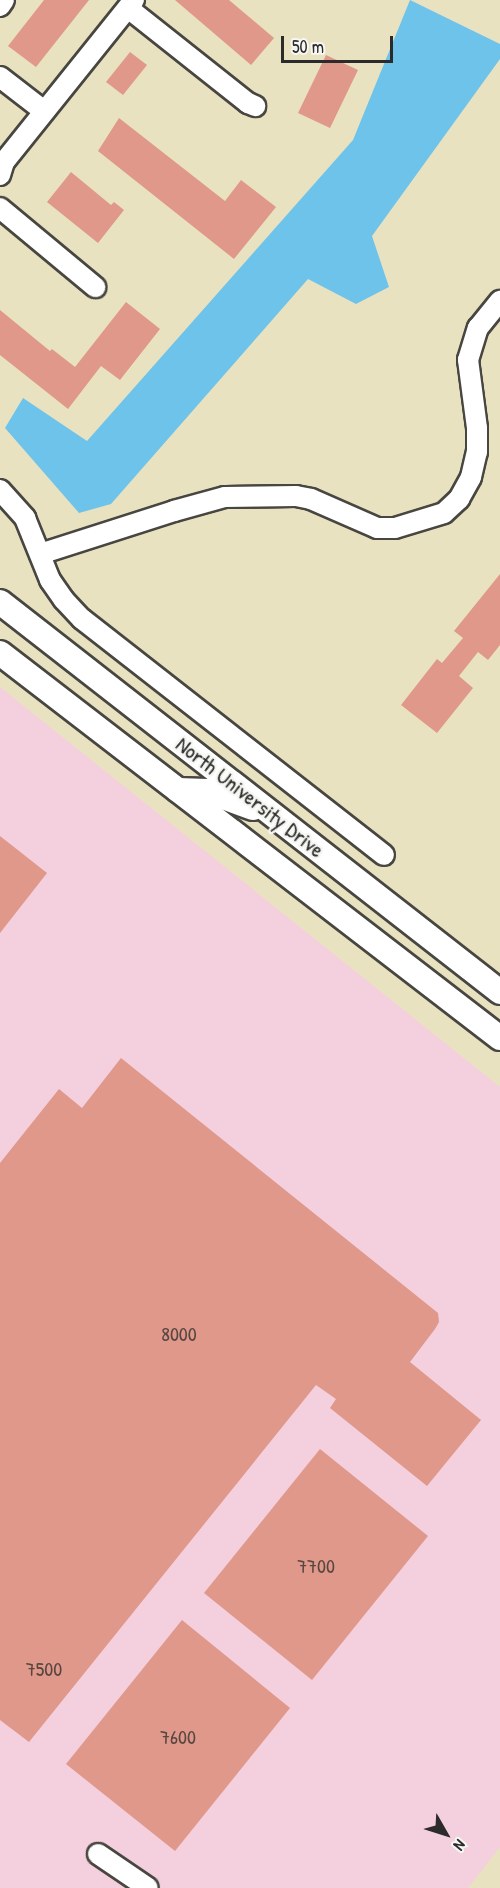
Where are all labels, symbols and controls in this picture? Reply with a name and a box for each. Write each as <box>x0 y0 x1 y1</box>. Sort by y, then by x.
scale bar <box>284 24 396 62</box>
text: 50 m <box>292 34 324 59</box>
street label: North University Drive <box>171 731 329 863</box>
house number: 8000 <box>161 1321 197 1345</box>
house number: 7700 <box>297 1553 335 1577</box>
house number: 7500 <box>26 1656 62 1680</box>
house number: 7600 <box>160 1724 196 1748</box>
north arrow <box>416 1804 476 1864</box>
text: N <box>449 1835 471 1856</box>

